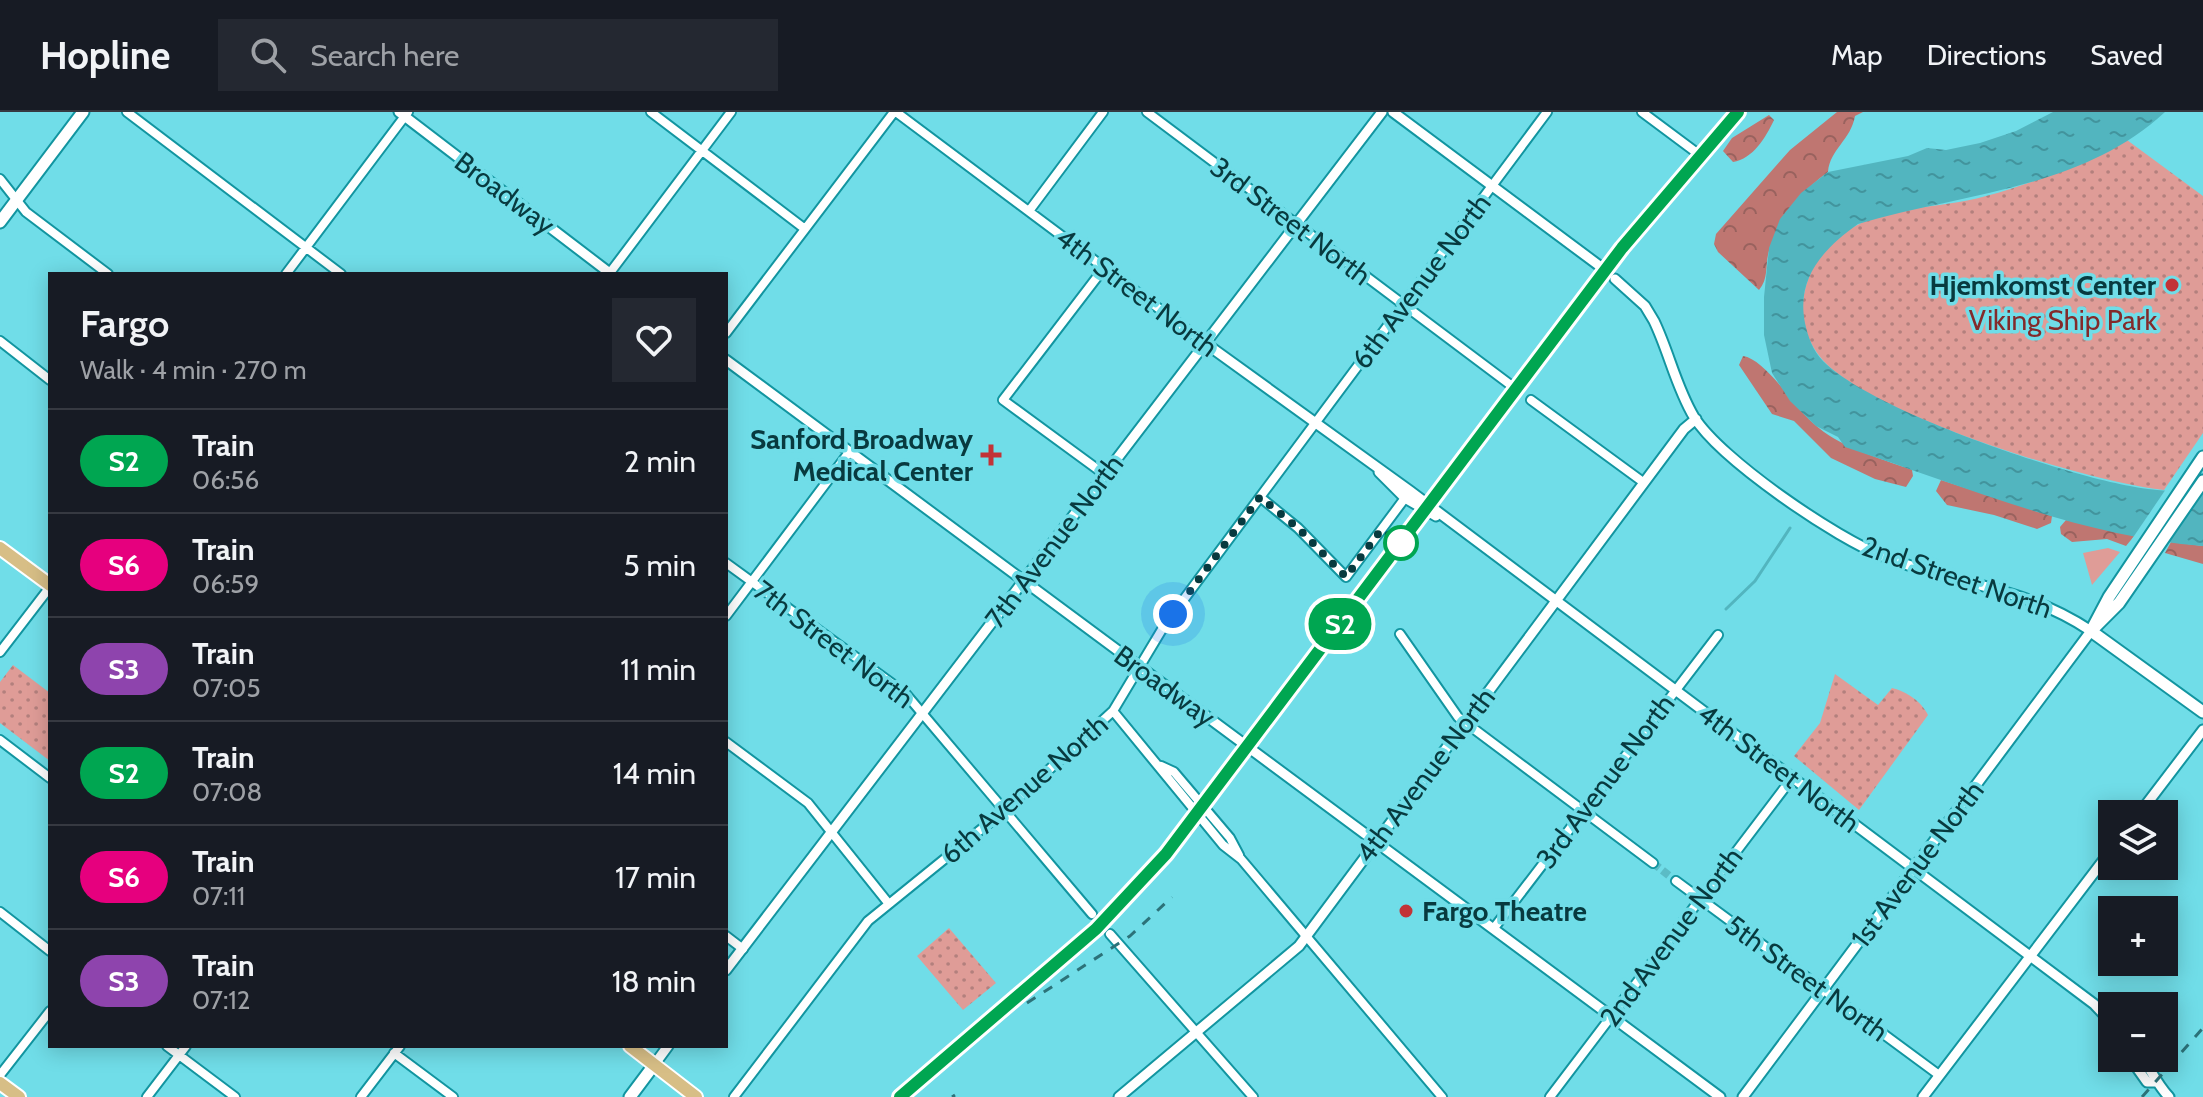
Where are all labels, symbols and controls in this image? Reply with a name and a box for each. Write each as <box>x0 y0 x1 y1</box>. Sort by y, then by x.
search box <box>218 19 778 91</box>
text: Hopline <box>40 32 170 79</box>
icon: search <box>246 33 290 77</box>
text: Search here <box>310 37 459 74</box>
text: Map <box>1831 38 1883 72</box>
text: Directions <box>1927 38 2046 72</box>
text: Saved <box>2090 38 2163 72</box>
street label: Broadway <box>448 144 562 242</box>
street label: 3rd Street North <box>1204 150 1378 292</box>
street label: 6th Avenue North <box>1344 187 1498 375</box>
street label: 4th Street North <box>1049 220 1225 364</box>
place label: Hjemkomst Center <box>1930 268 2157 302</box>
marker: Hjemkomst Center <box>2163 276 2181 294</box>
button: heart <box>612 298 696 382</box>
text: Fargo <box>80 300 169 347</box>
park label: Viking Ship Park <box>1969 303 2158 337</box>
text: Walk · 4 min · 270 m <box>80 354 307 386</box>
place label: Sanford Broadway Medical Center <box>750 422 974 488</box>
text: Train <box>192 427 255 464</box>
text: 2 min <box>624 443 696 480</box>
text: S2 <box>108 444 140 478</box>
marker: Sanford Broadway Medical Center <box>980 444 1002 466</box>
street label: 7th Avenue North <box>978 448 1130 634</box>
text: 06:56 <box>192 464 259 496</box>
unlabelled marker <box>1384 526 1418 560</box>
street label: 2nd Street North <box>1858 529 2056 625</box>
text: Train <box>192 531 255 568</box>
text: 5 min <box>624 547 696 584</box>
text: S6 <box>108 548 140 582</box>
text: 06:59 <box>192 568 259 600</box>
street label: 7th Street North <box>747 573 921 715</box>
your location <box>1153 594 1193 634</box>
line badge: S2 <box>1304 598 1376 650</box>
text: S2 <box>1324 607 1356 641</box>
text: Train <box>192 635 255 672</box>
street label: Broadway <box>1108 638 1222 734</box>
text: 11 min <box>620 651 696 688</box>
text: S3 <box>108 652 140 686</box>
text: 07:05 <box>192 672 261 704</box>
street label: 4th Avenue North <box>1348 681 1502 869</box>
street label: 3rd Avenue North <box>1529 687 1681 875</box>
street label: 4th Street North <box>1691 696 1867 840</box>
street label: 6th Avenue North <box>934 707 1114 871</box>
text: Train <box>192 739 255 776</box>
text: 14 min <box>613 755 696 792</box>
text: S2 <box>108 756 140 790</box>
street label: 1st Avenue North <box>1843 774 1991 954</box>
text: 07:08 <box>192 776 262 808</box>
map controls <box>2098 800 2178 1072</box>
button: layers <box>2098 800 2178 880</box>
street label: 2nd Avenue North <box>1593 841 1749 1033</box>
text: Train <box>192 843 255 880</box>
text: 17 min <box>615 859 696 896</box>
text: S6 <box>108 860 140 894</box>
text: 07:11 <box>192 880 245 912</box>
place label: Fargo Theatre <box>1422 894 1587 928</box>
button: + <box>2098 896 2178 976</box>
marker: Fargo Theatre <box>1397 902 1415 920</box>
street label: 5th Street North <box>1719 908 1895 1048</box>
text: Train <box>192 947 255 984</box>
text: 18 min <box>612 963 696 1000</box>
text: S3 <box>108 964 140 998</box>
text: 07:12 <box>192 984 250 1016</box>
button: − <box>2098 992 2178 1072</box>

